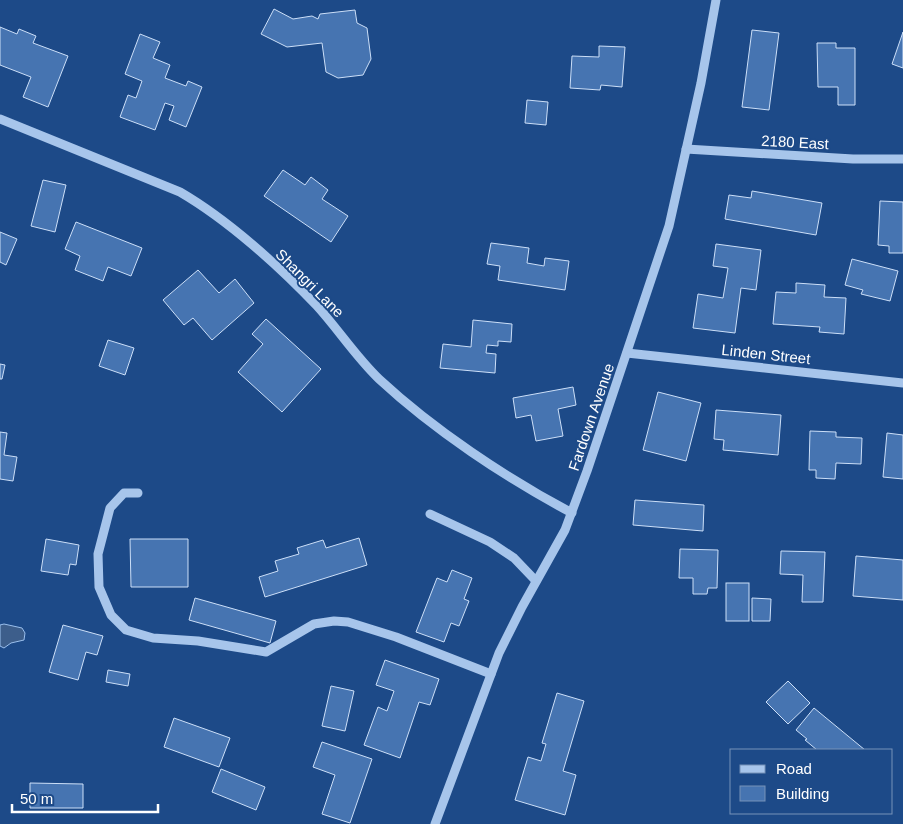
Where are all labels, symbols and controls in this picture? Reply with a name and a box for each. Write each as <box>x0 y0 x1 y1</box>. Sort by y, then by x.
street label: 2180 East <box>761 132 830 152</box>
street label: Shangri Lane <box>272 245 348 321</box>
street label: Linden Street <box>721 341 812 367</box>
street label: Fardown Avenue <box>565 361 617 473</box>
legend <box>730 749 893 814</box>
text: Road <box>776 760 812 777</box>
scale bar <box>12 782 159 814</box>
text: Building <box>776 785 829 802</box>
text: 50 m <box>20 790 53 807</box>

